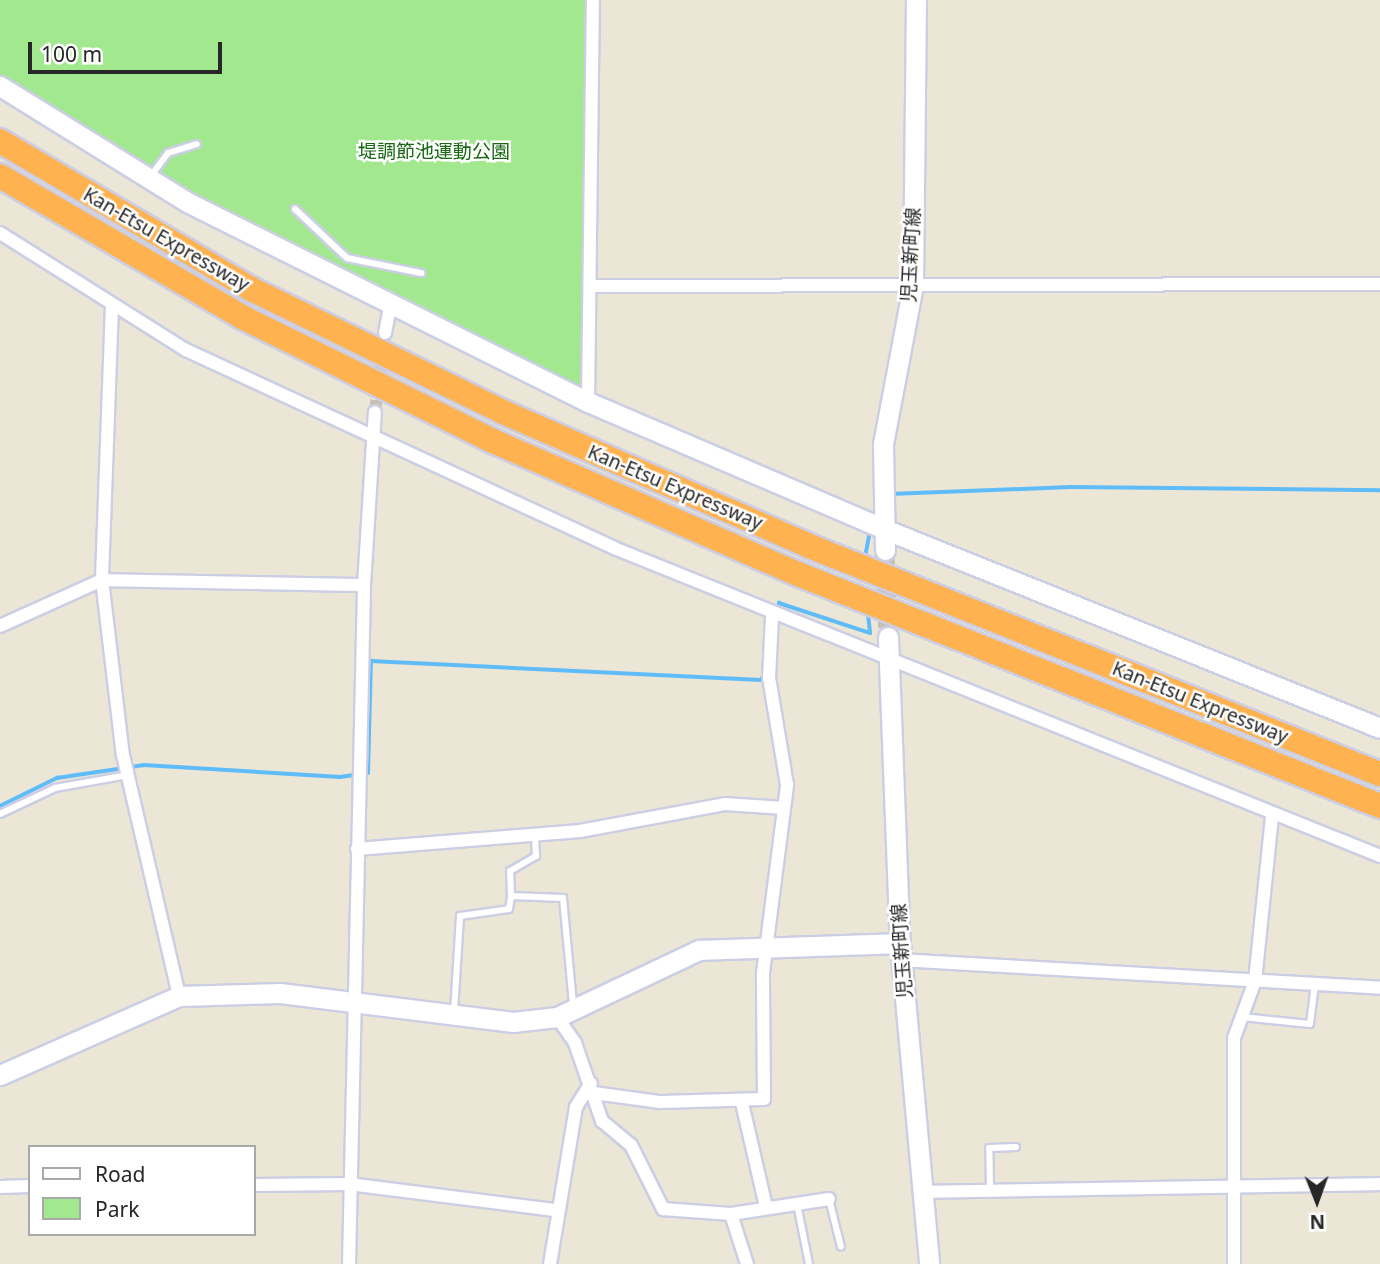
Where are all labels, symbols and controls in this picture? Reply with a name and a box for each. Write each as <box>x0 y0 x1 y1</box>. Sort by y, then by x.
scale bar <box>32 28 226 72</box>
text: 100 m <box>41 40 102 68</box>
park label: 堤調節池運動公園 <box>358 141 510 163</box>
street label: Kan-Etsu Expressway <box>79 183 253 297</box>
street label: 児玉新町線 <box>897 207 925 303</box>
street label: Kan-Etsu Expressway <box>584 441 766 535</box>
street label: Kan-Etsu Expressway <box>1109 657 1291 749</box>
street label: 児玉新町線 <box>887 903 917 999</box>
legend <box>28 1145 256 1236</box>
text: Road <box>95 1160 145 1188</box>
north arrow <box>1282 1166 1352 1236</box>
text: Park <box>95 1195 139 1223</box>
text: N <box>1309 1209 1325 1235</box>

